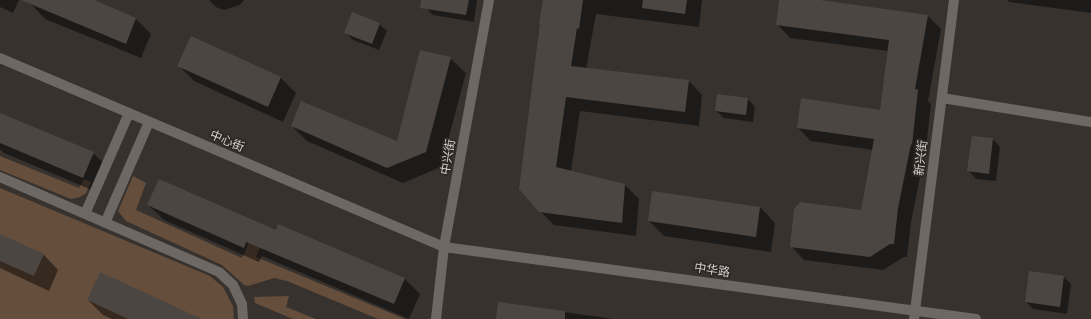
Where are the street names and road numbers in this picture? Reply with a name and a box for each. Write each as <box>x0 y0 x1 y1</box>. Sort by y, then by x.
street label: 中心街 <box>208 127 246 155</box>
street label: 中兴街 <box>438 138 458 176</box>
street label: 新兴街 <box>912 139 930 177</box>
street label: 中华路 <box>693 260 731 280</box>

